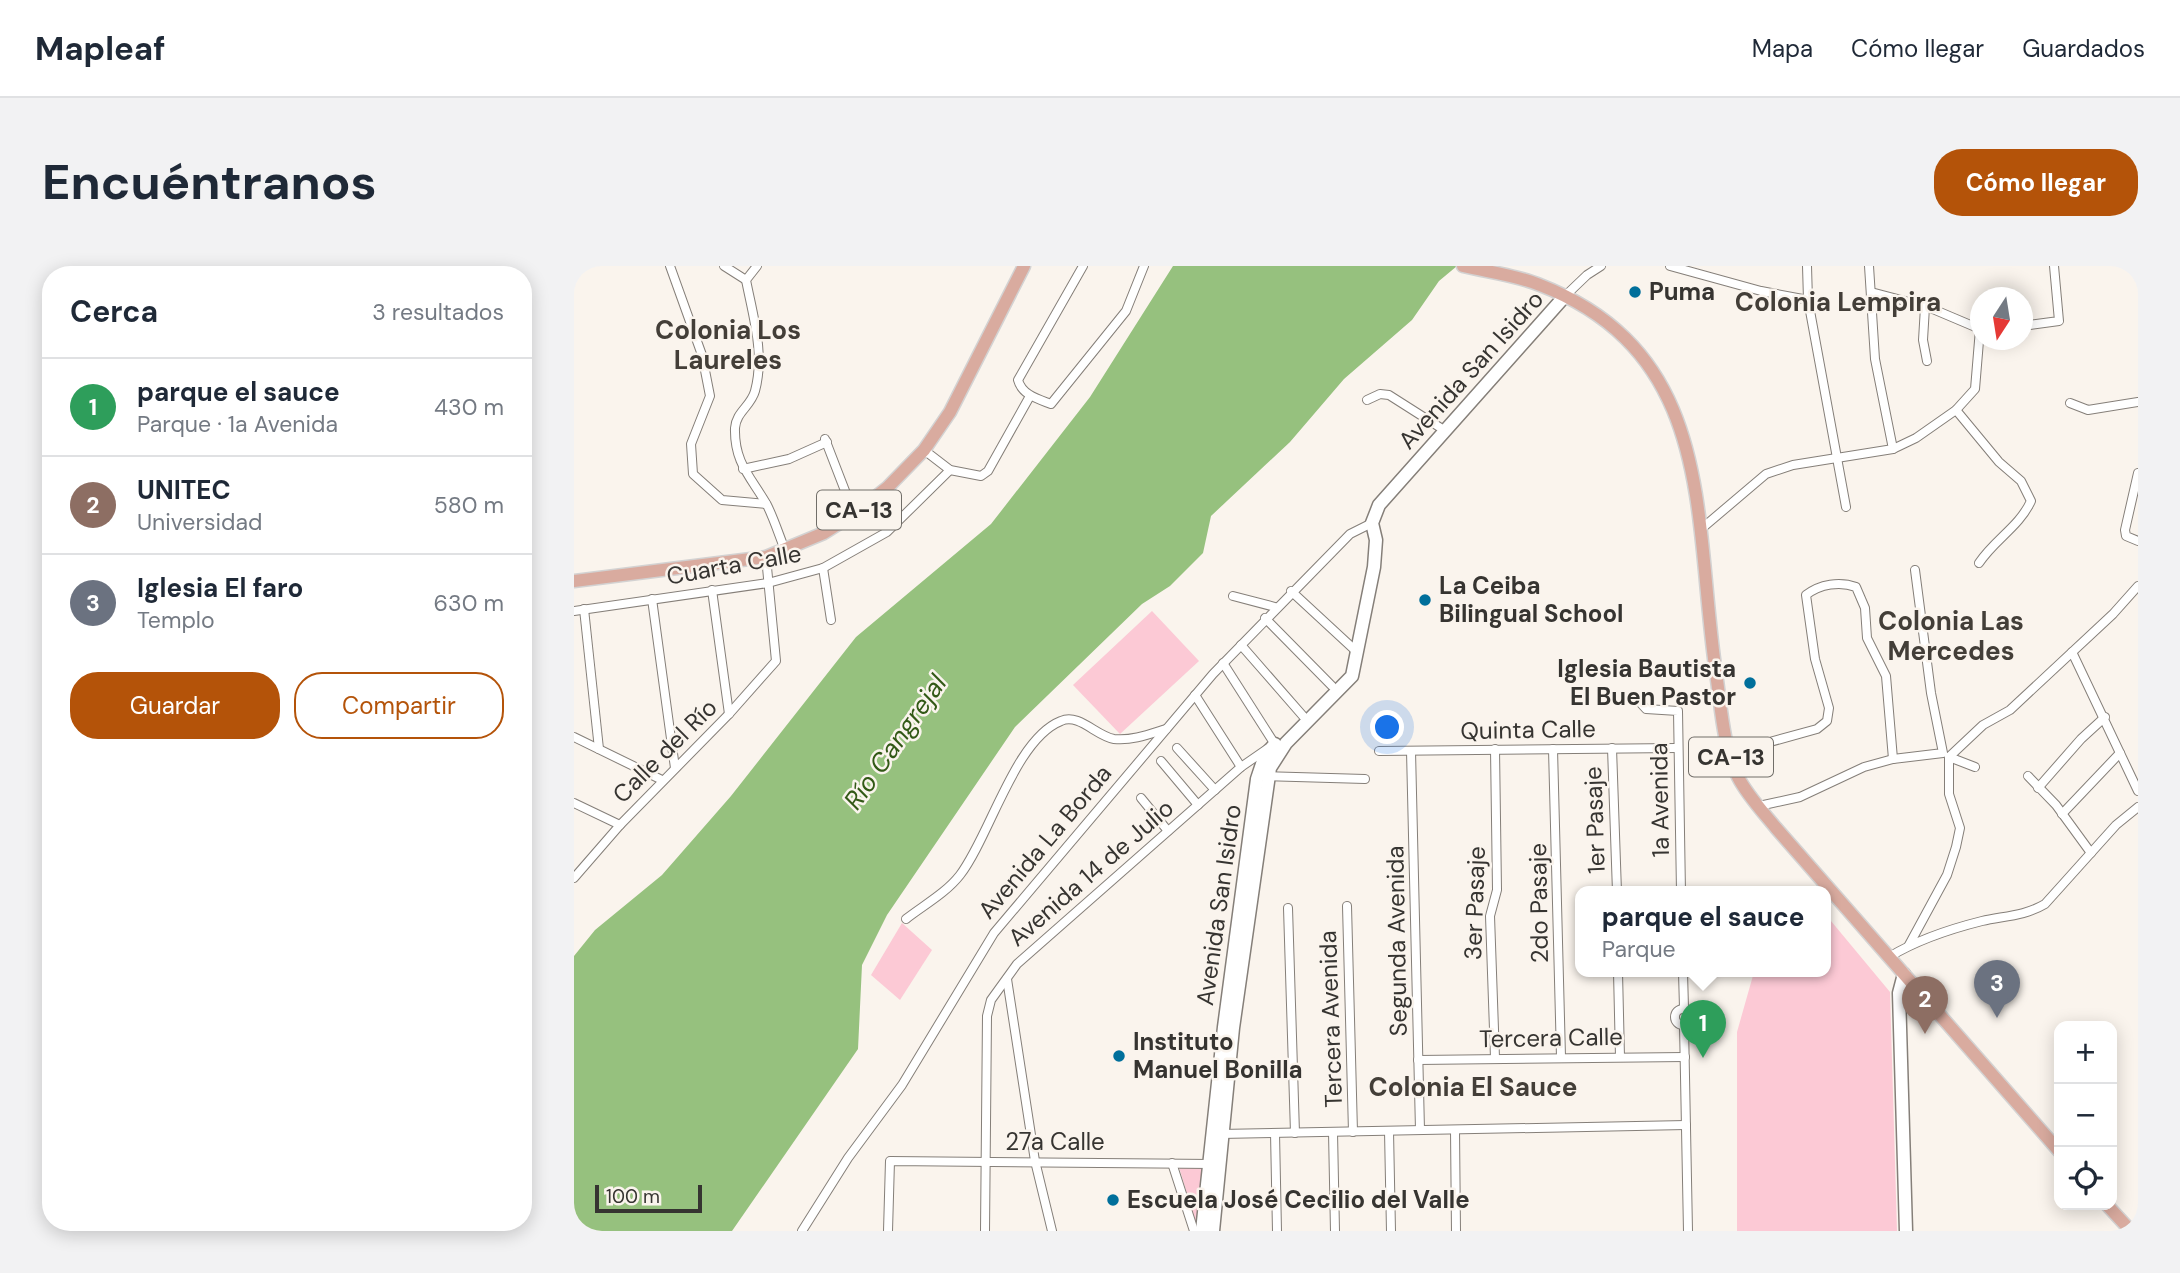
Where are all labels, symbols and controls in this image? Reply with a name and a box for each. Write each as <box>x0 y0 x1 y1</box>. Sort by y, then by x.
text: Mapleaf <box>35 27 165 70</box>
text: Mapa <box>1752 33 1813 64</box>
text: Cómo llegar <box>1851 33 1984 64</box>
text: Guardados <box>2022 33 2145 64</box>
button: Cómo llegar <box>1934 149 2138 216</box>
text: Encuéntranos <box>42 150 377 214</box>
place label: Puma <box>1649 276 1715 307</box>
street label: Avenida San Isidro <box>1391 284 1550 455</box>
marker: Puma <box>1627 284 1643 300</box>
district label: Colonia Lempira <box>1735 285 1941 319</box>
north arrow <box>1970 287 2033 350</box>
text: Cerca <box>70 292 158 331</box>
text: 3 resultados <box>372 297 504 327</box>
district label: Colonia Los Laureles <box>655 313 801 377</box>
text: parque el sauce <box>137 375 340 409</box>
text: 1 <box>89 392 97 422</box>
text: 430 m <box>434 392 504 422</box>
text: Parque · 1a Avenida <box>137 409 338 439</box>
text: UNITEC <box>137 473 231 507</box>
text: 2 <box>86 490 100 520</box>
text: 580 m <box>434 490 504 520</box>
road number: CA-13 <box>817 490 901 530</box>
text: Universidad <box>137 507 262 537</box>
street label: Cuarta Calle <box>664 537 804 592</box>
place label: La Ceiba Bilingual School <box>1439 570 1623 629</box>
text: Iglesia El faro <box>137 571 303 605</box>
text: 3 <box>86 588 100 618</box>
text: 630 m <box>434 588 504 618</box>
marker: La Ceiba Bilingual School <box>1417 592 1433 608</box>
district label: Colonia Las Mercedes <box>1878 604 2024 668</box>
text: Templo <box>137 605 215 635</box>
place label: Iglesia Bautista El Buen Pastor <box>1557 653 1736 712</box>
water label: Río Cangrejal <box>836 667 955 816</box>
button: Guardar <box>70 672 280 739</box>
button: Compartir <box>294 672 504 739</box>
marker: Iglesia Bautista El Buen Pastor <box>1742 675 1758 691</box>
street label: Calle del Río <box>606 692 723 809</box>
your location <box>1370 710 1404 744</box>
street label: Quinta Calle <box>1460 713 1596 746</box>
road number: CA-13 <box>1689 737 1773 776</box>
street label: 1a Avenida <box>1643 742 1676 858</box>
street label: Avenida La Borda <box>971 758 1118 925</box>
street label: 1er Pasaje <box>1577 766 1612 874</box>
street label: Avenida 14 de Julio <box>1002 792 1180 953</box>
street label: Avenida San Isidro <box>1189 802 1248 1007</box>
street label: 2do Pasaje <box>1522 843 1555 963</box>
street label: Segunda Avenida <box>1379 845 1414 1037</box>
street label: 3er Pasaje <box>1457 845 1492 961</box>
popup <box>1575 886 1831 977</box>
text: parque el sauce <box>1602 900 1804 934</box>
street label: Tercera Avenida <box>1312 930 1349 1108</box>
text: Parque <box>1602 934 1676 964</box>
pin: 3 <box>1974 960 2020 1018</box>
pin: 2 <box>1902 976 1948 1034</box>
pin: 1 <box>1680 1000 1726 1058</box>
street label: Tercera Calle <box>1479 1021 1623 1054</box>
map controls <box>2054 1021 2117 1210</box>
button: + <box>2054 1021 2117 1084</box>
place label: Instituto Manuel Bonilla <box>1133 1026 1303 1085</box>
marker: Instituto Manuel Bonilla <box>1111 1048 1127 1064</box>
district label: Colonia El Sauce <box>1369 1070 1577 1104</box>
button: − <box>2054 1084 2117 1147</box>
street label: 27a Calle <box>1005 1126 1105 1157</box>
button: locate <box>2054 1147 2117 1210</box>
scale bar <box>595 1182 702 1214</box>
text: 100 m <box>606 1184 660 1209</box>
place label: Escuela José Cecilio del Valle <box>1127 1184 1470 1215</box>
marker: Escuela José Cecilio del Valle <box>1105 1192 1121 1208</box>

